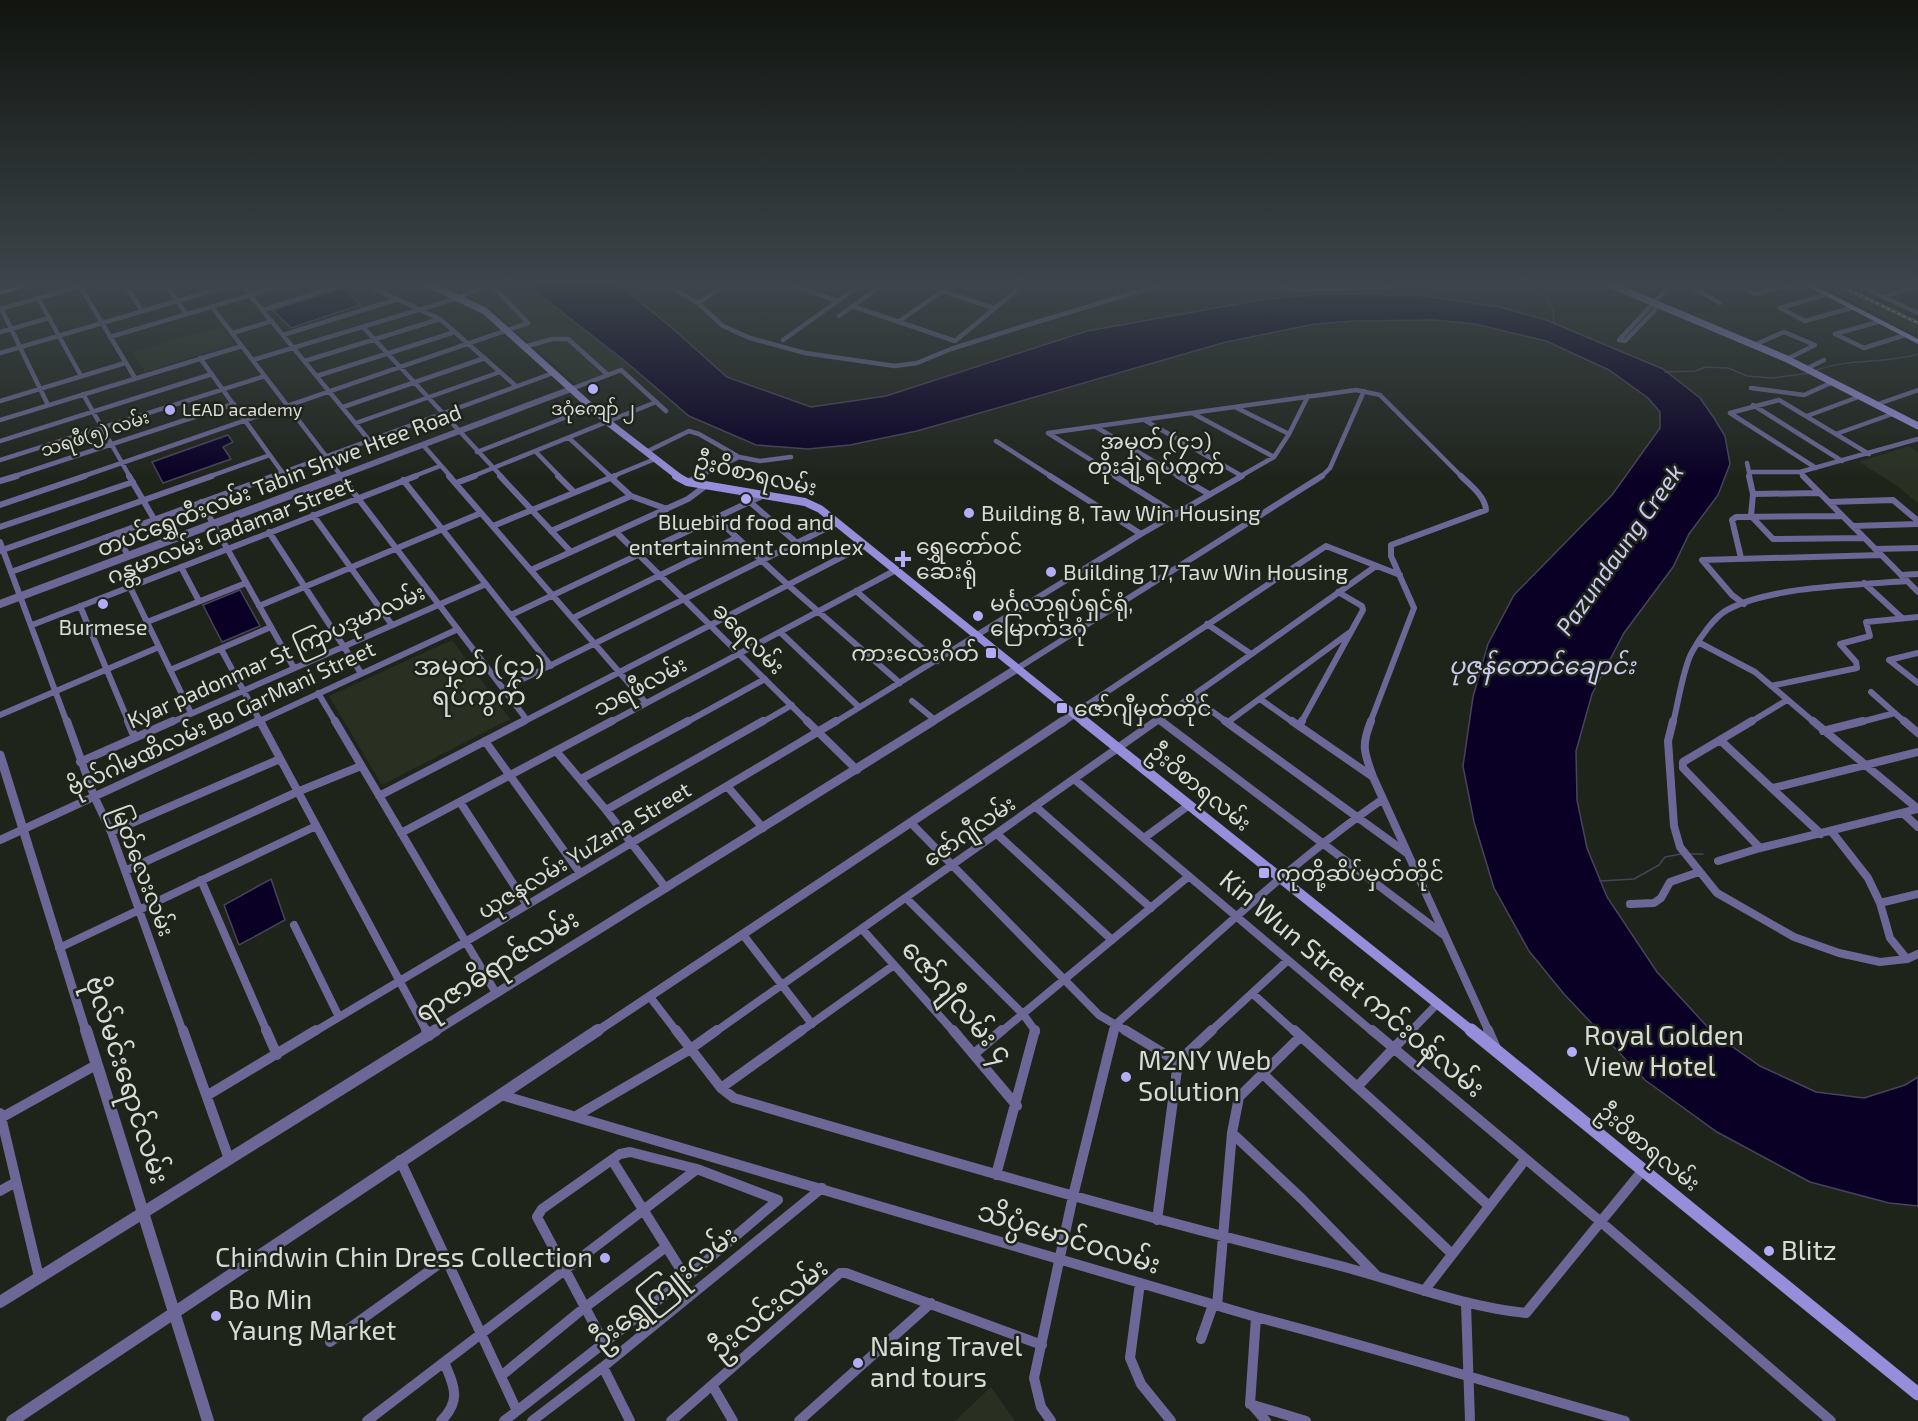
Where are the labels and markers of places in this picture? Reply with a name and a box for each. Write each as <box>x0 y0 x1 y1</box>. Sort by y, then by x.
marker: ဒဂုံကျော် ၂ <box>586 382 600 396</box>
place label: ဒဂုံကျော် ၂ <box>551 396 635 424</box>
place label: LEAD academy <box>182 398 303 420</box>
marker: LEAD academy <box>163 403 177 417</box>
marker: Bluebird food and entertainment complex <box>739 492 753 506</box>
place label: Building 8, Taw Win Housing <box>981 499 1261 525</box>
marker: Building 8, Taw Win Housing <box>962 506 976 520</box>
place label: Bluebird food and entertainment complex <box>629 508 864 559</box>
place label: ရွှေတော်ဝင် ဆေးရုံ <box>916 531 1022 589</box>
marker: ရွှေတော်ဝင် ဆေးရုံ <box>894 550 912 568</box>
place label: Building 17, Taw Win Housing <box>1063 558 1348 584</box>
marker: Building 17, Taw Win Housing <box>1044 565 1058 579</box>
place label: မင်္ဂလာရုပ်ရှင်ရုံ, မြောက်ဒဂုံ <box>990 588 1133 646</box>
marker: Burmese <box>96 597 110 611</box>
marker: မင်္ဂလာရုပ်ရှင်ရုံ, မြောက်ဒဂုံ <box>971 609 985 623</box>
place label: Burmese <box>58 613 148 639</box>
place label: ကားလေးဂိတ် <box>851 638 979 665</box>
marker: ကားလေးဂိတ် <box>984 646 998 660</box>
place label: ဇော်ဂျီမှတ်တိုင် <box>1074 693 1212 727</box>
marker: ဇော်ဂျီမှတ်တိုင် <box>1055 701 1069 715</box>
place label: ကုတို့ဆိပ်မှတ်တိုင် <box>1276 858 1444 891</box>
marker: ကုတို့ဆိပ်မှတ်တိုင် <box>1257 866 1271 880</box>
place label: Royal Golden View Hotel <box>1584 1018 1744 1081</box>
place label: M2NY Web Solution <box>1138 1043 1271 1106</box>
marker: Royal Golden View Hotel <box>1565 1045 1579 1059</box>
marker: M2NY Web Solution <box>1119 1070 1133 1084</box>
place label: Blitz <box>1781 1233 1837 1265</box>
place label: Chindwin Chin Dress Collection <box>215 1240 593 1272</box>
marker: Blitz <box>1762 1244 1776 1258</box>
marker: Chindwin Chin Dress Collection <box>598 1251 612 1265</box>
place label: Bo Min Yaung Market <box>228 1282 396 1346</box>
marker: Bo Min Yaung Market <box>209 1309 223 1323</box>
place label: Naing Travel and tours <box>870 1329 1022 1392</box>
marker: Naing Travel and tours <box>851 1356 865 1370</box>

